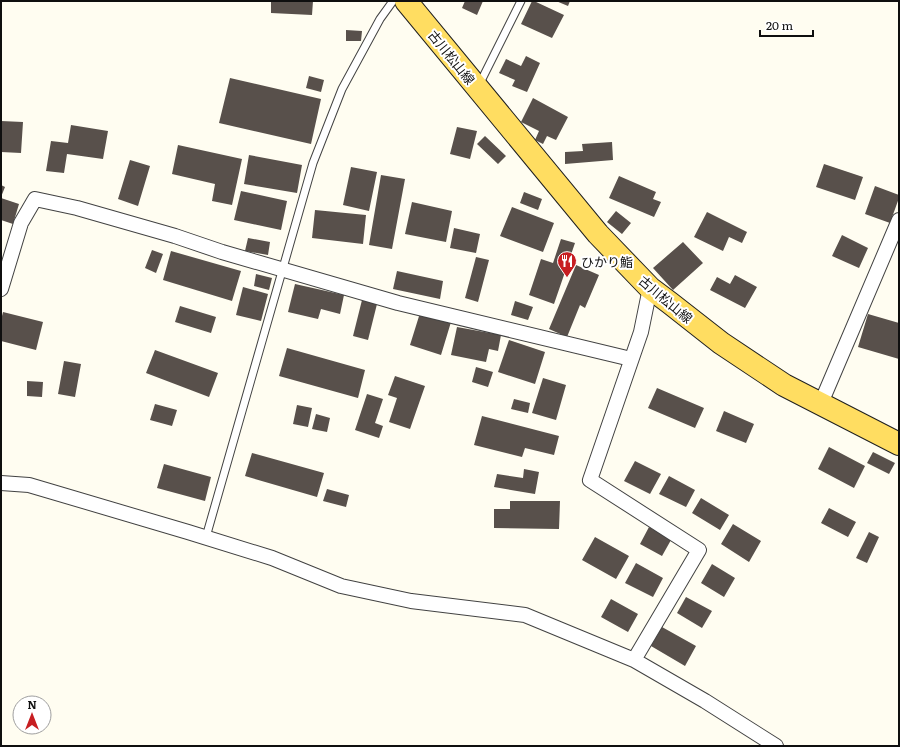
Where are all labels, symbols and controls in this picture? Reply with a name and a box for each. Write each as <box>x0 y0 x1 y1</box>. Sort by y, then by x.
scale bar <box>760 12 813 38</box>
text: 20 m <box>766 16 793 34</box>
street label: 古川松山線 <box>424 26 480 88</box>
restaurant icon: ひかり鮨 <box>556 250 578 278</box>
place label: ひかり鮨 <box>581 252 633 271</box>
street label: 古川松山線 <box>635 271 697 327</box>
north arrow <box>12 695 52 735</box>
text: N <box>27 696 37 712</box>

